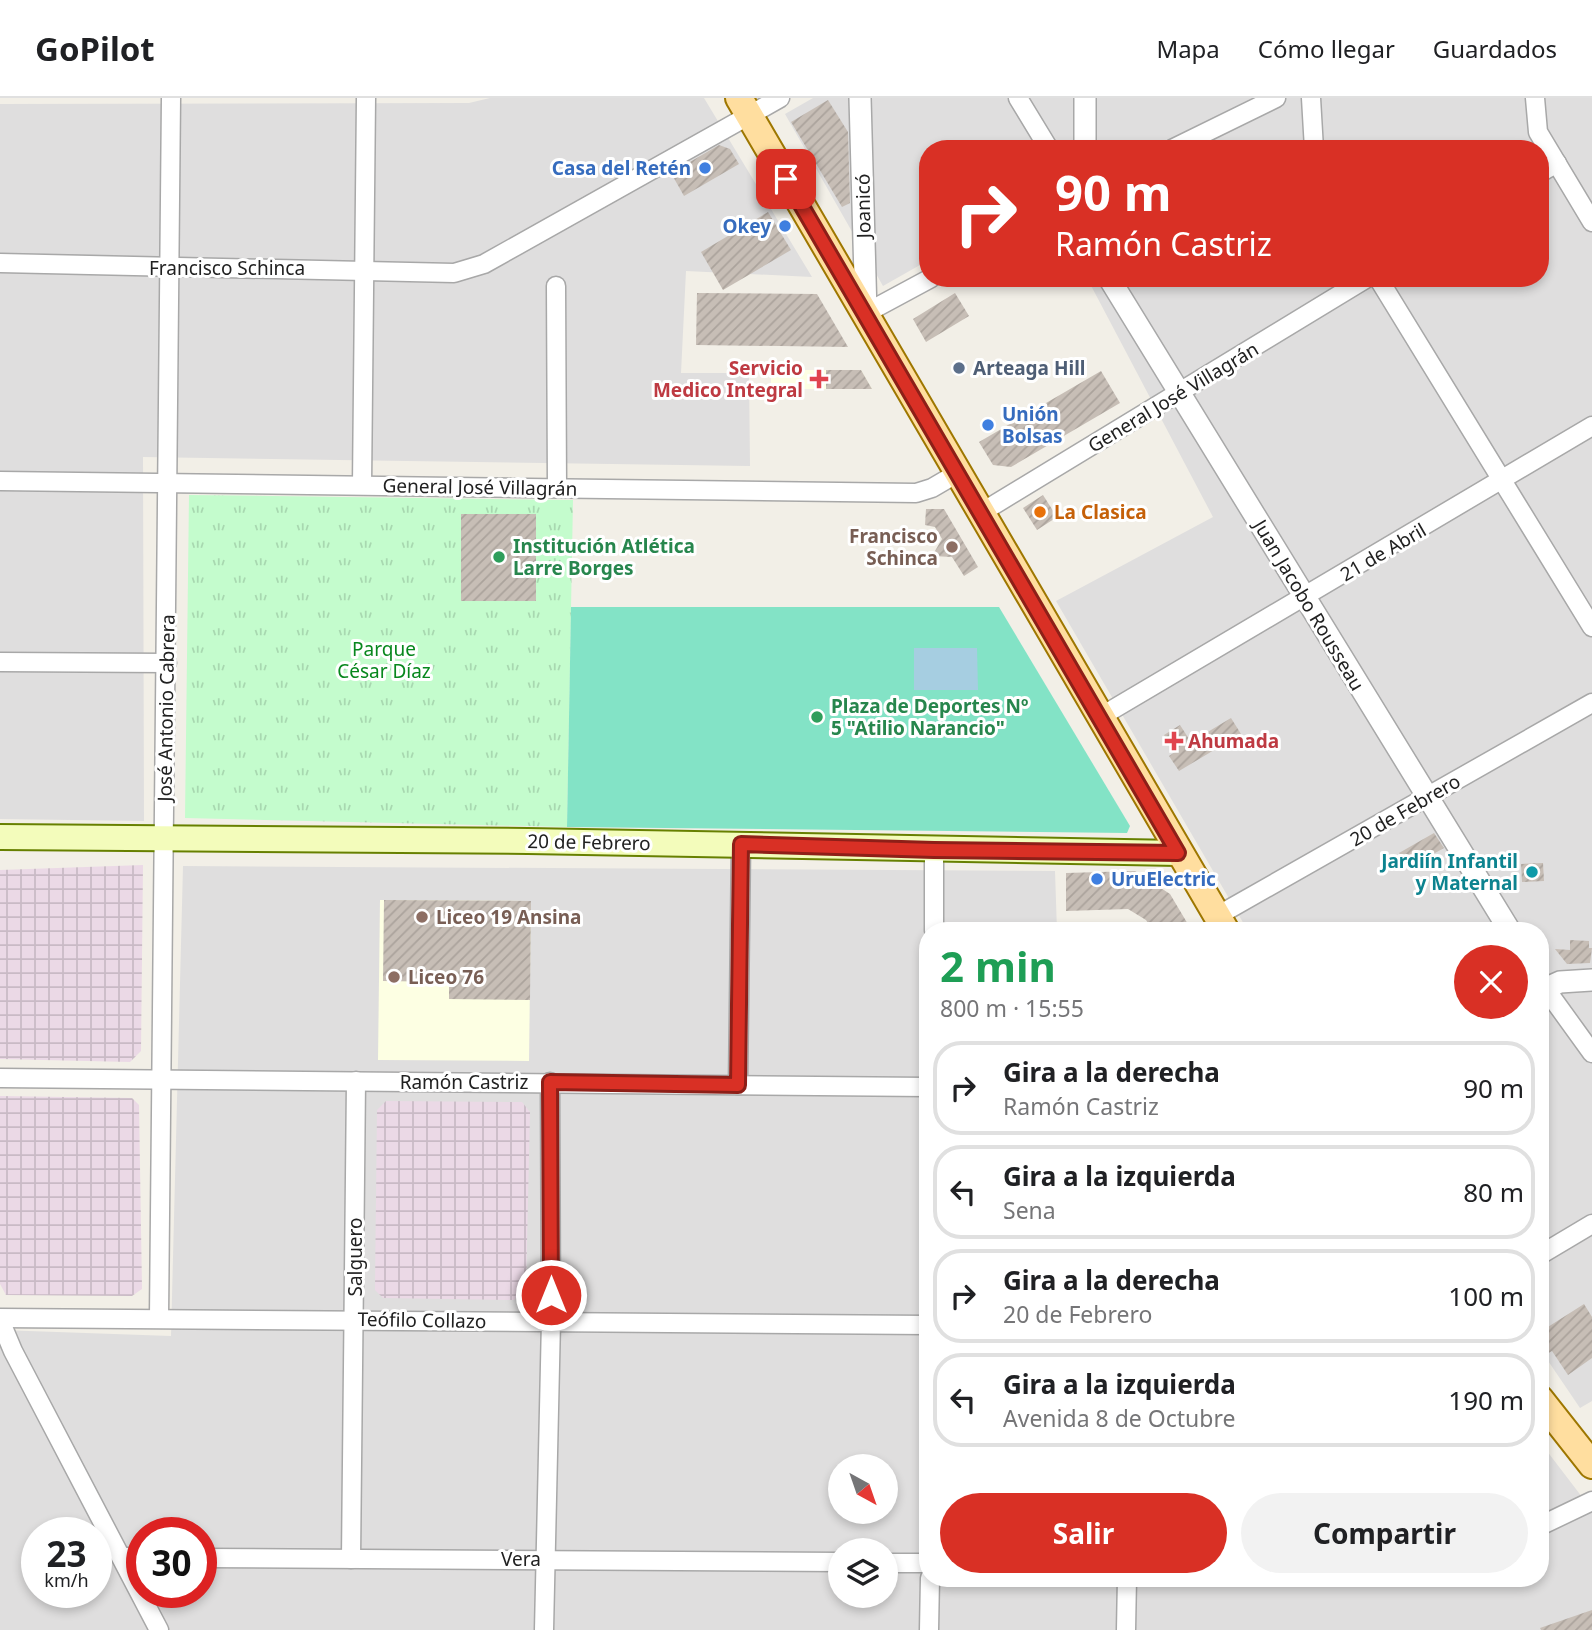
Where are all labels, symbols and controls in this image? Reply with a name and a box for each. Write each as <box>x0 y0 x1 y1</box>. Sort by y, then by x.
text: GoPilot <box>35 26 155 71</box>
text: Mapa <box>1156 32 1220 65</box>
text: Cómo llegar <box>1258 32 1395 65</box>
text: Guardados <box>1433 32 1557 65</box>
pin <box>756 149 816 209</box>
place label: Casa del Retén <box>552 155 691 181</box>
text: 90 m <box>1055 159 1172 225</box>
marker: Casa del Retén <box>697 160 713 176</box>
icon: arrive <box>767 160 805 198</box>
icon: right <box>940 168 1031 259</box>
street label: Joanicó <box>849 173 877 241</box>
place label: Okey <box>722 213 771 239</box>
marker: Okey <box>777 218 793 234</box>
text: Ramón Castriz <box>1055 222 1272 265</box>
street label: Francisco Schinca <box>149 255 305 281</box>
street label: General José Villagrán <box>1083 336 1263 458</box>
place label: Servicio Medico Integral <box>653 355 803 403</box>
place label: Arteaga Hill <box>973 355 1085 381</box>
marker: Arteaga Hill <box>951 360 967 376</box>
marker: Servicio Medico Integral <box>809 369 829 389</box>
place label: Unión Bolsas <box>1002 401 1063 449</box>
marker: Unión Bolsas <box>980 417 996 433</box>
street label: General José Villagrán <box>382 472 578 502</box>
place label: La Clasica <box>1054 499 1147 525</box>
marker: La Clasica <box>1032 504 1048 520</box>
street label: Juan Jacobo Rousseau <box>1247 513 1370 695</box>
street label: 21 de Abril <box>1335 517 1431 587</box>
place label: Francisco Schinca <box>849 523 938 571</box>
place label: Institución Atlética Larre Borges <box>513 533 695 581</box>
marker: Francisco Schinca <box>944 539 960 555</box>
marker: Institución Atlética Larre Borges <box>491 549 507 565</box>
street label: José Antonio Cabrera <box>151 614 181 804</box>
park label: Parque César Díaz <box>337 636 431 684</box>
place label: Plaza de Deportes Nº 5 "Atilio Narancio" <box>831 693 1028 741</box>
marker: Plaza de Deportes Nº 5 "Atilio Narancio" <box>809 709 825 725</box>
place label: Ahumada <box>1188 728 1279 754</box>
marker: Ahumada <box>1166 733 1182 749</box>
street label: 20 de Febrero <box>1345 768 1465 852</box>
street label: 20 de Febrero <box>527 828 651 856</box>
place label: Jardiín Infantil y Maternal <box>1379 848 1518 896</box>
marker: Jardiín Infantil y Maternal <box>1524 864 1540 880</box>
place label: UruElectric <box>1111 866 1216 892</box>
marker: UruElectric <box>1089 871 1105 887</box>
place label: Liceo 19 Ansina <box>436 904 581 930</box>
marker: Liceo 19 Ansina <box>414 909 430 925</box>
text: 2 min <box>940 937 1056 994</box>
button: close <box>1454 945 1528 1019</box>
place label: Liceo 76 <box>408 964 484 990</box>
marker: Liceo 76 <box>386 969 402 985</box>
text: 800 m · 15:55 <box>940 992 1084 1024</box>
text: Gira a la derecha <box>1003 1054 1220 1090</box>
street label: Ramón Castriz <box>400 1069 528 1095</box>
icon: right <box>944 1069 982 1107</box>
text: 90 m <box>1463 1070 1524 1106</box>
text: Ramón Castriz <box>1003 1090 1159 1122</box>
text: Gira a la izquierda <box>1003 1158 1236 1194</box>
icon: left <box>944 1173 982 1211</box>
text: 80 m <box>1463 1174 1524 1210</box>
text: Sena <box>1003 1194 1056 1226</box>
street label: Salguero <box>342 1217 368 1297</box>
position arrow <box>514 1258 588 1332</box>
text: Gira a la derecha <box>1003 1262 1220 1298</box>
icon: right <box>944 1277 982 1315</box>
text: 100 m <box>1448 1278 1524 1314</box>
text: 20 de Febrero <box>1003 1298 1152 1330</box>
street label: Teófilo Collazo <box>357 1306 487 1334</box>
text: Gira a la izquierda <box>1003 1366 1236 1402</box>
icon: left <box>944 1381 982 1419</box>
text: 190 m <box>1448 1382 1524 1418</box>
text: Avenida 8 de Octubre <box>1003 1402 1235 1434</box>
north arrow <box>828 1454 898 1524</box>
map controls <box>828 1454 898 1608</box>
button: Salir <box>940 1493 1227 1573</box>
button: Compartir <box>1241 1493 1528 1573</box>
speed limit sign: 30 <box>126 1517 217 1608</box>
text: 23 <box>46 1530 87 1577</box>
button: layers <box>828 1538 898 1608</box>
street label: Vera <box>501 1546 541 1572</box>
text: km/h <box>44 1568 89 1592</box>

